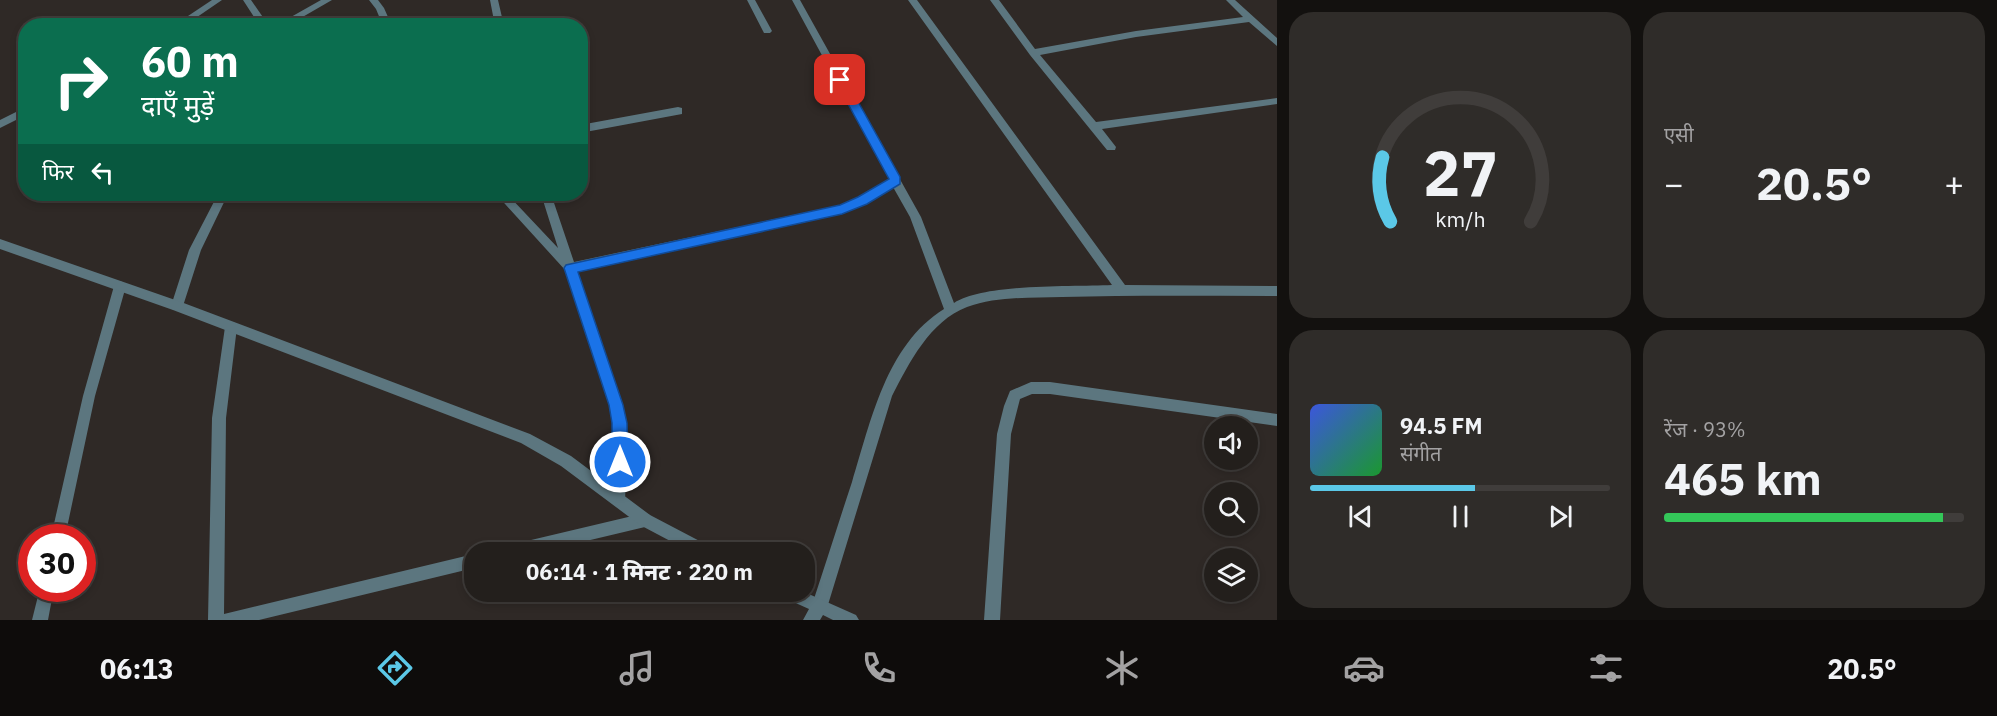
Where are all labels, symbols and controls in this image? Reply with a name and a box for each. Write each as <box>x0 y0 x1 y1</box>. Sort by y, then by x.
text: 60 m <box>141 34 239 89</box>
icon: right <box>42 42 120 120</box>
pin <box>814 54 865 105</box>
icon: arrive <box>823 63 856 96</box>
text: दाएँ मुड़ें <box>141 87 214 122</box>
text: एसी <box>1664 121 1694 148</box>
text: 27 <box>1423 132 1497 213</box>
text: 20.5° <box>1756 154 1872 212</box>
icon: left <box>86 156 119 189</box>
text: फिर <box>42 157 74 186</box>
text: − <box>1664 162 1684 205</box>
text: + <box>1944 162 1964 205</box>
text: km/h <box>1435 205 1485 233</box>
text: 94.5 FM <box>1400 411 1483 440</box>
map controls <box>1204 416 1258 602</box>
button: sound <box>1204 416 1258 470</box>
text: रेंज · 93% <box>1664 416 1746 443</box>
position arrow <box>588 430 652 494</box>
text: संगीत <box>1400 440 1441 467</box>
text: 465 km <box>1664 449 1822 507</box>
button: search <box>1204 482 1258 536</box>
icon: previous <box>1344 500 1377 533</box>
icon: pause <box>1444 500 1477 533</box>
icon: next <box>1544 500 1577 533</box>
speed limit sign: 30 <box>18 524 96 602</box>
button: layers <box>1204 548 1258 602</box>
text: 06:14 · 1 मिनट · 220 m <box>526 557 753 586</box>
icon: directions <box>374 647 416 689</box>
icon: music <box>616 647 658 689</box>
icon: phone <box>858 647 900 689</box>
icon: climate <box>1101 647 1143 689</box>
icon: car <box>1343 647 1385 689</box>
icon: filters <box>1585 647 1627 689</box>
text: 06:13 <box>100 651 174 686</box>
text: 20.5° <box>1827 651 1897 686</box>

